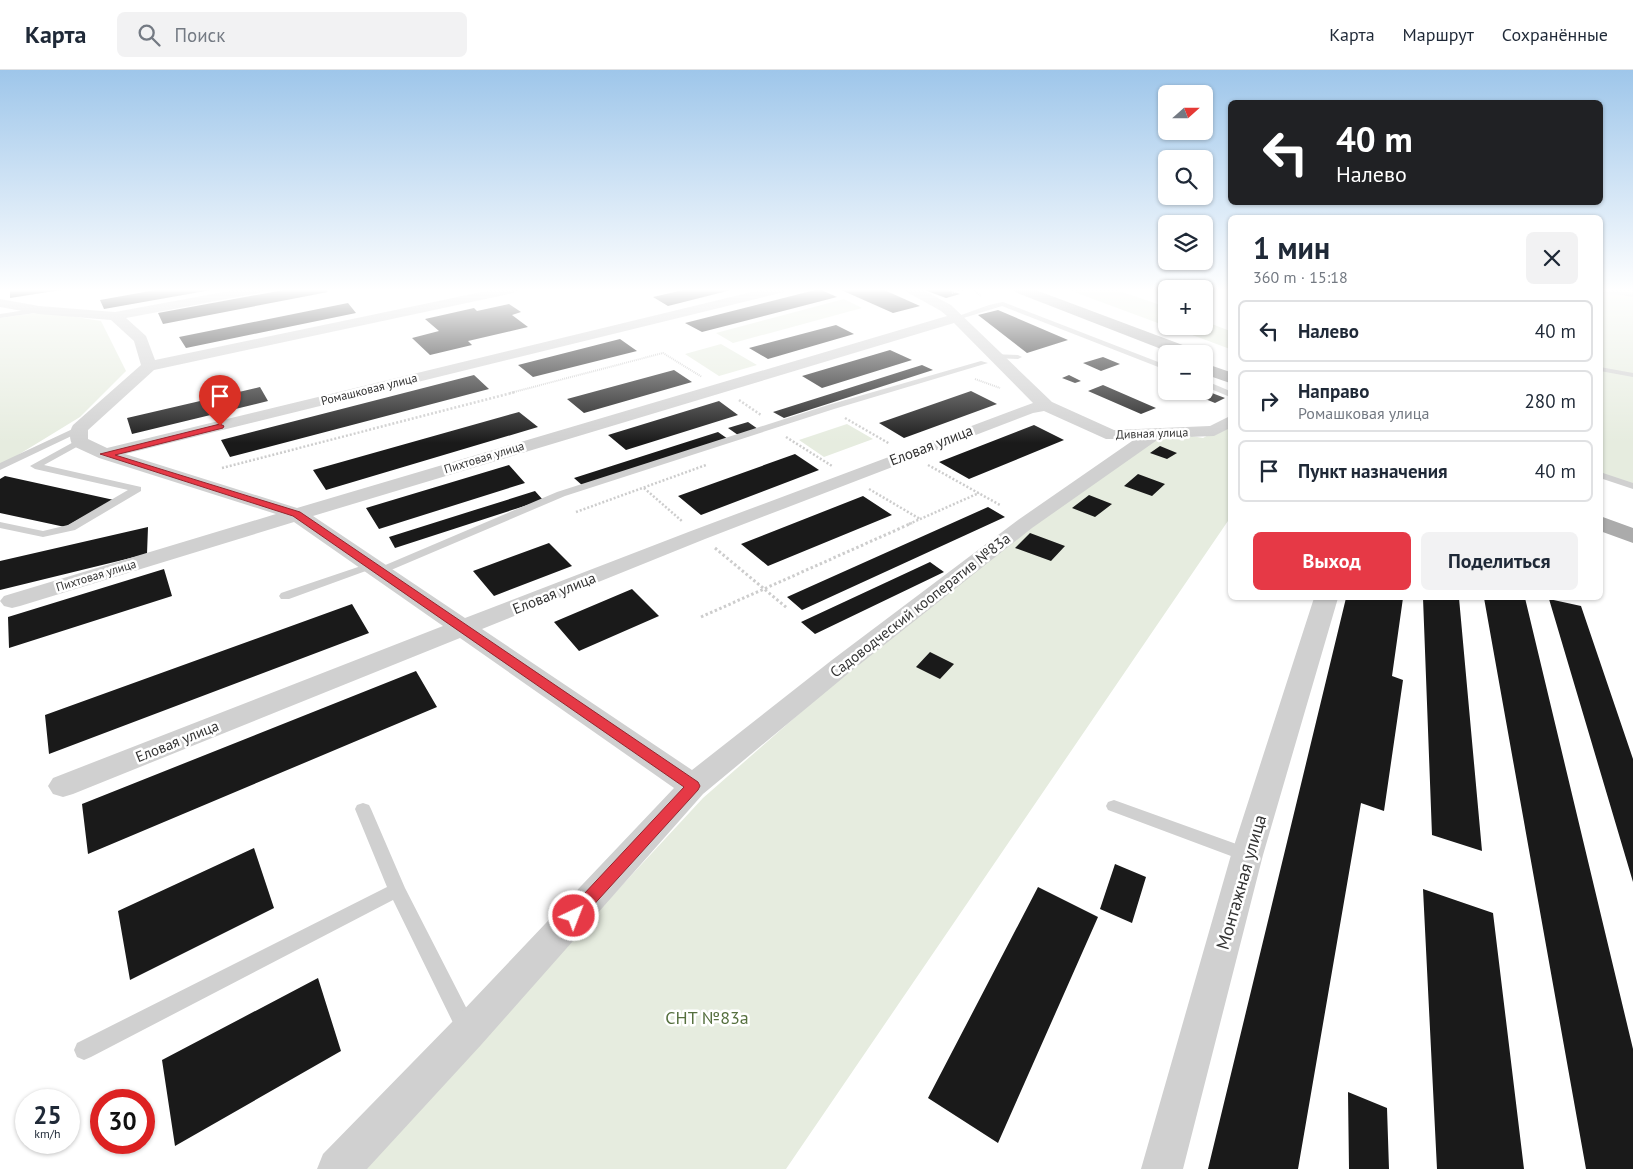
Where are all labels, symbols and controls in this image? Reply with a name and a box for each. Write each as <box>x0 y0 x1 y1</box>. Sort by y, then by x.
search box <box>117 12 467 57</box>
text: Карта <box>25 19 87 50</box>
icon: search <box>135 21 163 49</box>
text: Поиск <box>175 23 225 47</box>
text: Карта <box>1329 23 1375 46</box>
text: Маршрут <box>1403 23 1474 46</box>
text: Сохранённые <box>1502 23 1608 46</box>
north arrow <box>1158 85 1212 140</box>
map controls <box>1158 85 1213 400</box>
text: 40 m <box>1336 116 1413 162</box>
icon: left <box>1253 120 1318 185</box>
button: search <box>1158 150 1213 205</box>
text: Налево <box>1336 160 1407 188</box>
button: layers <box>1158 215 1213 270</box>
text: 1 мин <box>1253 228 1330 267</box>
button: close <box>1526 232 1578 284</box>
text: 360 m · 15:18 <box>1253 267 1348 287</box>
button: + <box>1158 280 1213 335</box>
icon: left <box>1255 317 1283 345</box>
text: Налево <box>1298 319 1359 343</box>
text: 40 m <box>1535 319 1576 343</box>
button: − <box>1158 345 1213 400</box>
street label: Ромашковая улица <box>319 370 419 408</box>
pin <box>199 375 241 426</box>
text: Направо <box>1298 379 1369 403</box>
icon: arrive <box>206 382 234 410</box>
icon: right <box>1255 387 1283 415</box>
text: 280 m <box>1524 389 1576 413</box>
text: Ромашковая улица <box>1298 403 1430 423</box>
street label: Еловая улица <box>887 420 975 470</box>
street label: Дивная улица <box>1116 424 1189 442</box>
street label: Пихтовая улица <box>442 438 526 476</box>
icon: arrive <box>1255 457 1283 485</box>
text: Пункт назначения <box>1298 459 1448 483</box>
text: 40 m <box>1535 459 1576 483</box>
street label: Садоводческий кооператив №83а <box>826 529 1014 681</box>
button: Выход <box>1253 532 1411 590</box>
button: Поделиться <box>1421 532 1578 590</box>
street label: Пихтовая улица <box>54 556 138 594</box>
street label: Еловая улица <box>510 568 598 618</box>
street label: Еловая улица <box>133 716 221 766</box>
street label: Монтажная улица <box>1211 812 1271 952</box>
position arrow <box>547 889 599 941</box>
park label: СНТ №83а <box>665 1006 749 1029</box>
speed limit sign: 30 <box>90 1089 155 1154</box>
text: 25 <box>33 1099 62 1131</box>
text: km/h <box>34 1126 61 1141</box>

